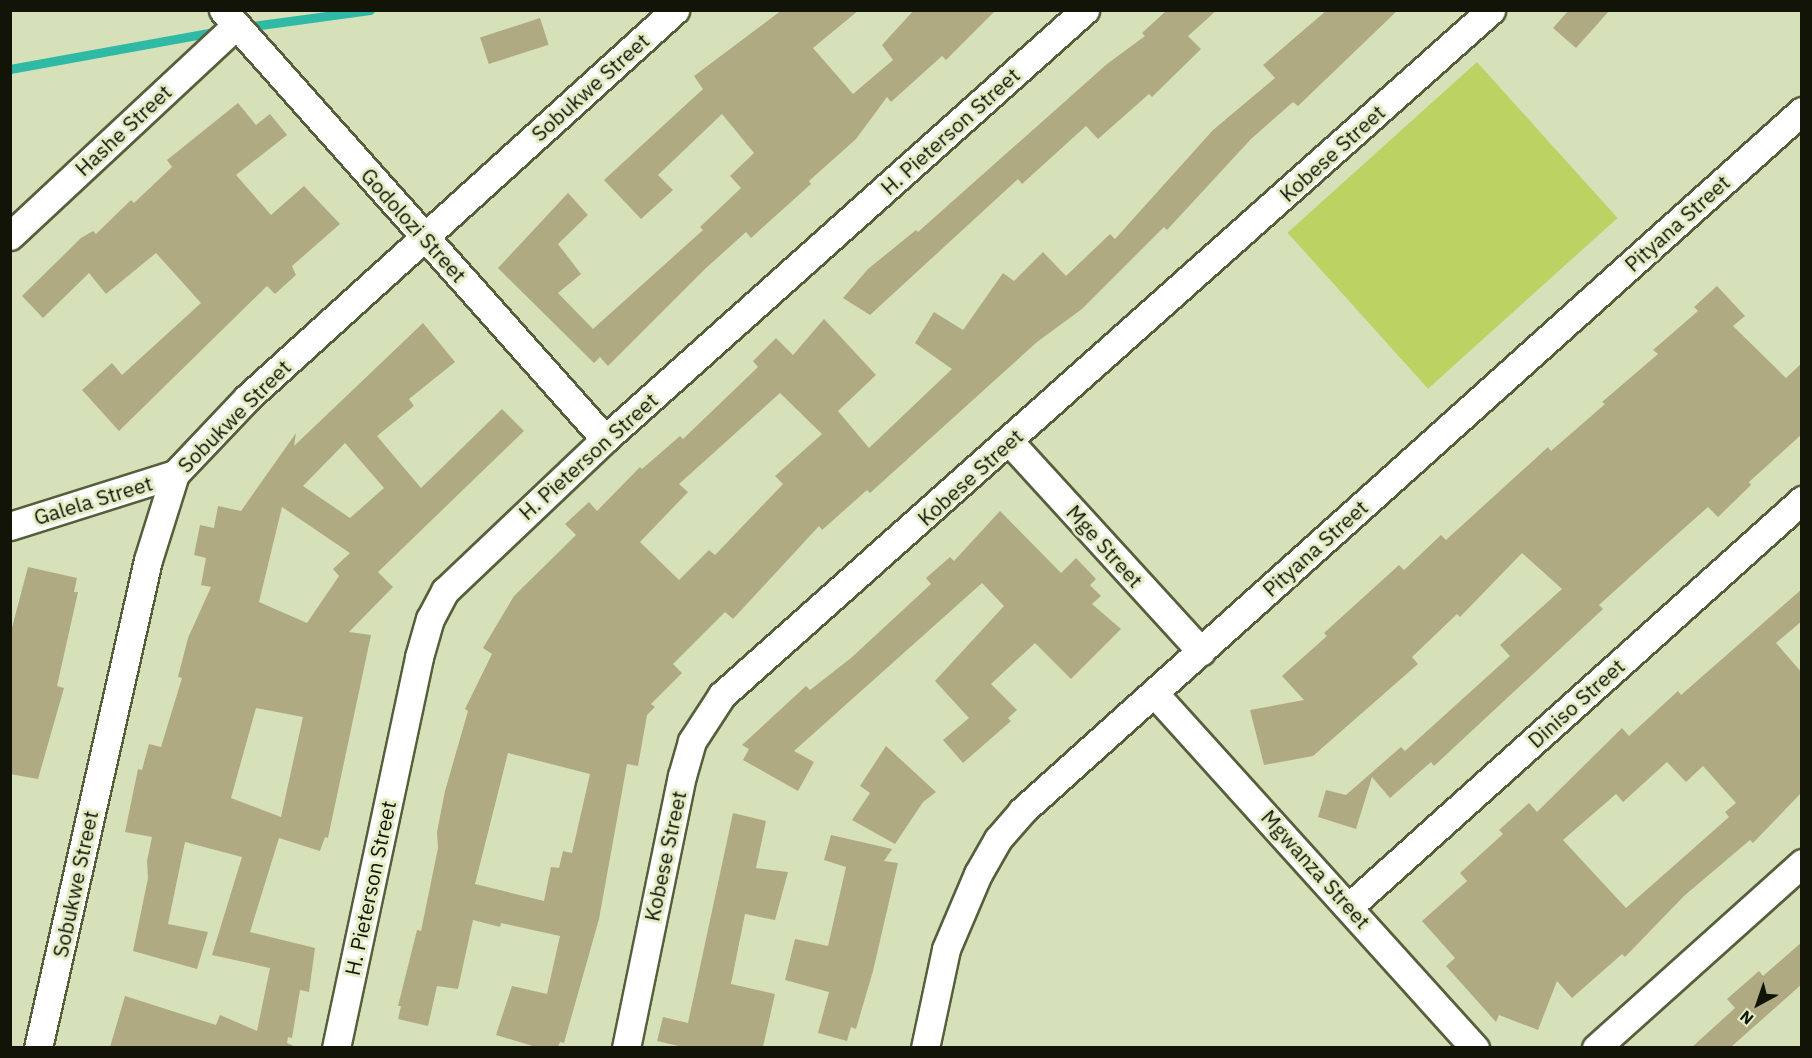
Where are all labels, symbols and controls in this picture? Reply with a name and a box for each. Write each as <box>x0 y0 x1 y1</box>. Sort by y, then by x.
street label: Sobukwe Street <box>526 28 654 146</box>
street label: H. Pieterson Street <box>875 62 1025 200</box>
street label: Hashe Street <box>70 79 176 181</box>
street label: Kobese Street <box>1274 99 1390 207</box>
street label: Godolozi Street <box>356 163 472 287</box>
street label: Pityana Street <box>1619 169 1735 277</box>
street label: Sobukwe Street <box>172 354 296 478</box>
street label: H. Pieterson Street <box>513 387 663 525</box>
street label: Kobese Street <box>912 423 1028 531</box>
street label: Galela Street <box>31 470 155 530</box>
street label: Pityana Street <box>1257 494 1373 602</box>
street label: Mge Street <box>1061 500 1149 592</box>
street label: Diniso Street <box>1523 653 1629 753</box>
street label: Kobese Street <box>639 789 691 923</box>
street label: H. Pieterson Street <box>339 798 401 978</box>
street label: Mgwanza Street <box>1256 805 1376 933</box>
street label: Sobukwe Street <box>47 808 103 960</box>
north arrow <box>1728 974 1788 1034</box>
text: N <box>1736 1006 1757 1029</box>

